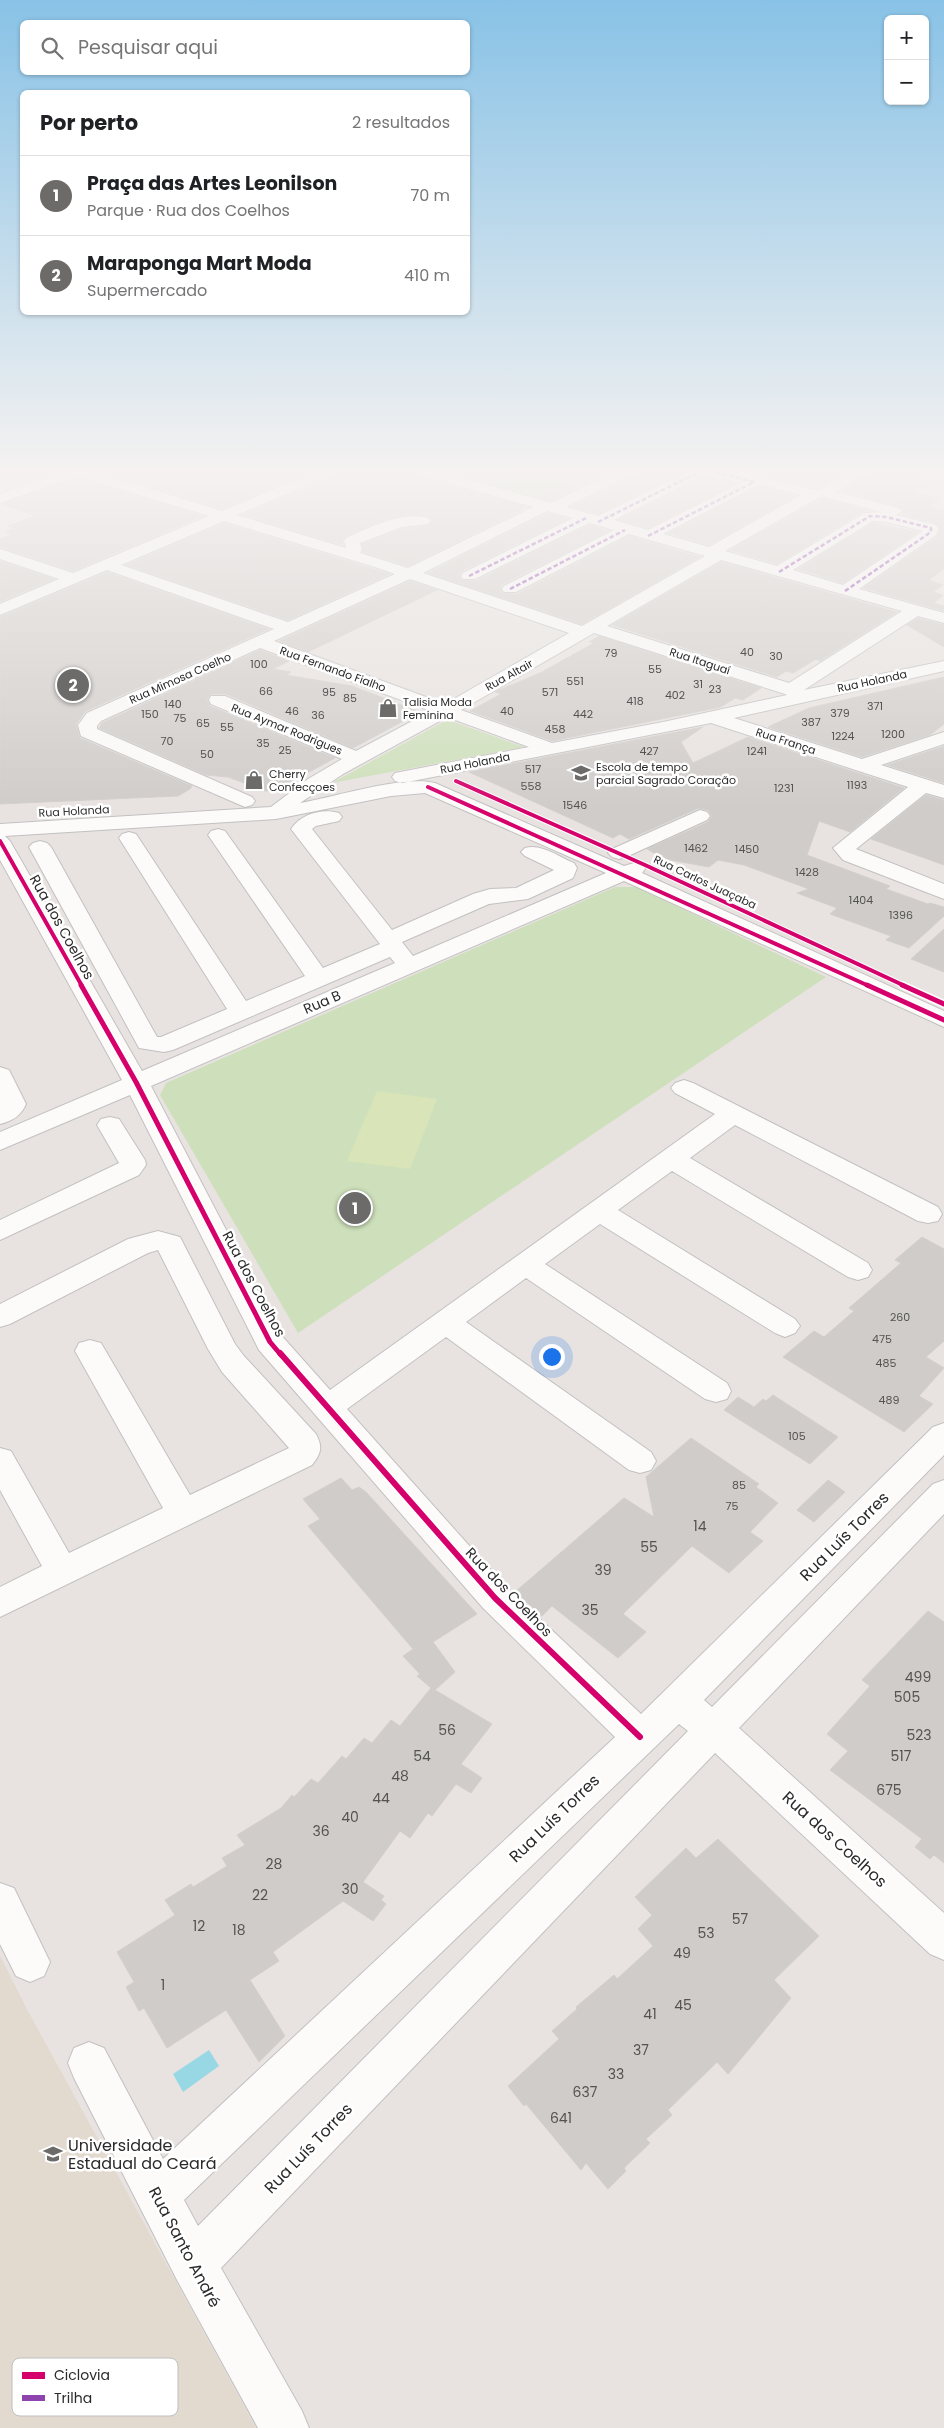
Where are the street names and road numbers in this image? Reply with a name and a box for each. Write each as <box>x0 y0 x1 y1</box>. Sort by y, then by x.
street label: Rua Fernando Fialho <box>278 642 388 696</box>
street label: Rua Itaguaí <box>668 644 733 678</box>
street label: Rua Mimosa Coelho <box>127 648 233 708</box>
street label: Rua Altair <box>482 655 536 695</box>
street label: Rua Holanda <box>836 666 908 696</box>
street label: Rua Aymar Rodrigues <box>229 699 345 759</box>
street label: Rua França <box>754 724 818 758</box>
street label: Rua Holanda <box>439 748 511 778</box>
street label: Rua Holanda <box>38 801 110 821</box>
street label: Rua Carlos Juaçaba <box>651 851 759 913</box>
street label: Rua dos Coelhos <box>25 871 99 983</box>
street label: Rua B <box>300 985 344 1019</box>
street label: Rua dos Coelhos <box>218 1228 290 1340</box>
street label: Rua Luís Torres <box>795 1487 894 1586</box>
street label: Rua dos Coelhos <box>461 1543 557 1641</box>
street label: Rua Luís Torres <box>504 1769 605 1868</box>
street label: Rua dos Coelhos <box>777 1786 892 1893</box>
street label: Rua Luís Torres <box>259 2098 358 2199</box>
street label: Rua Santo André <box>143 2183 226 2312</box>

